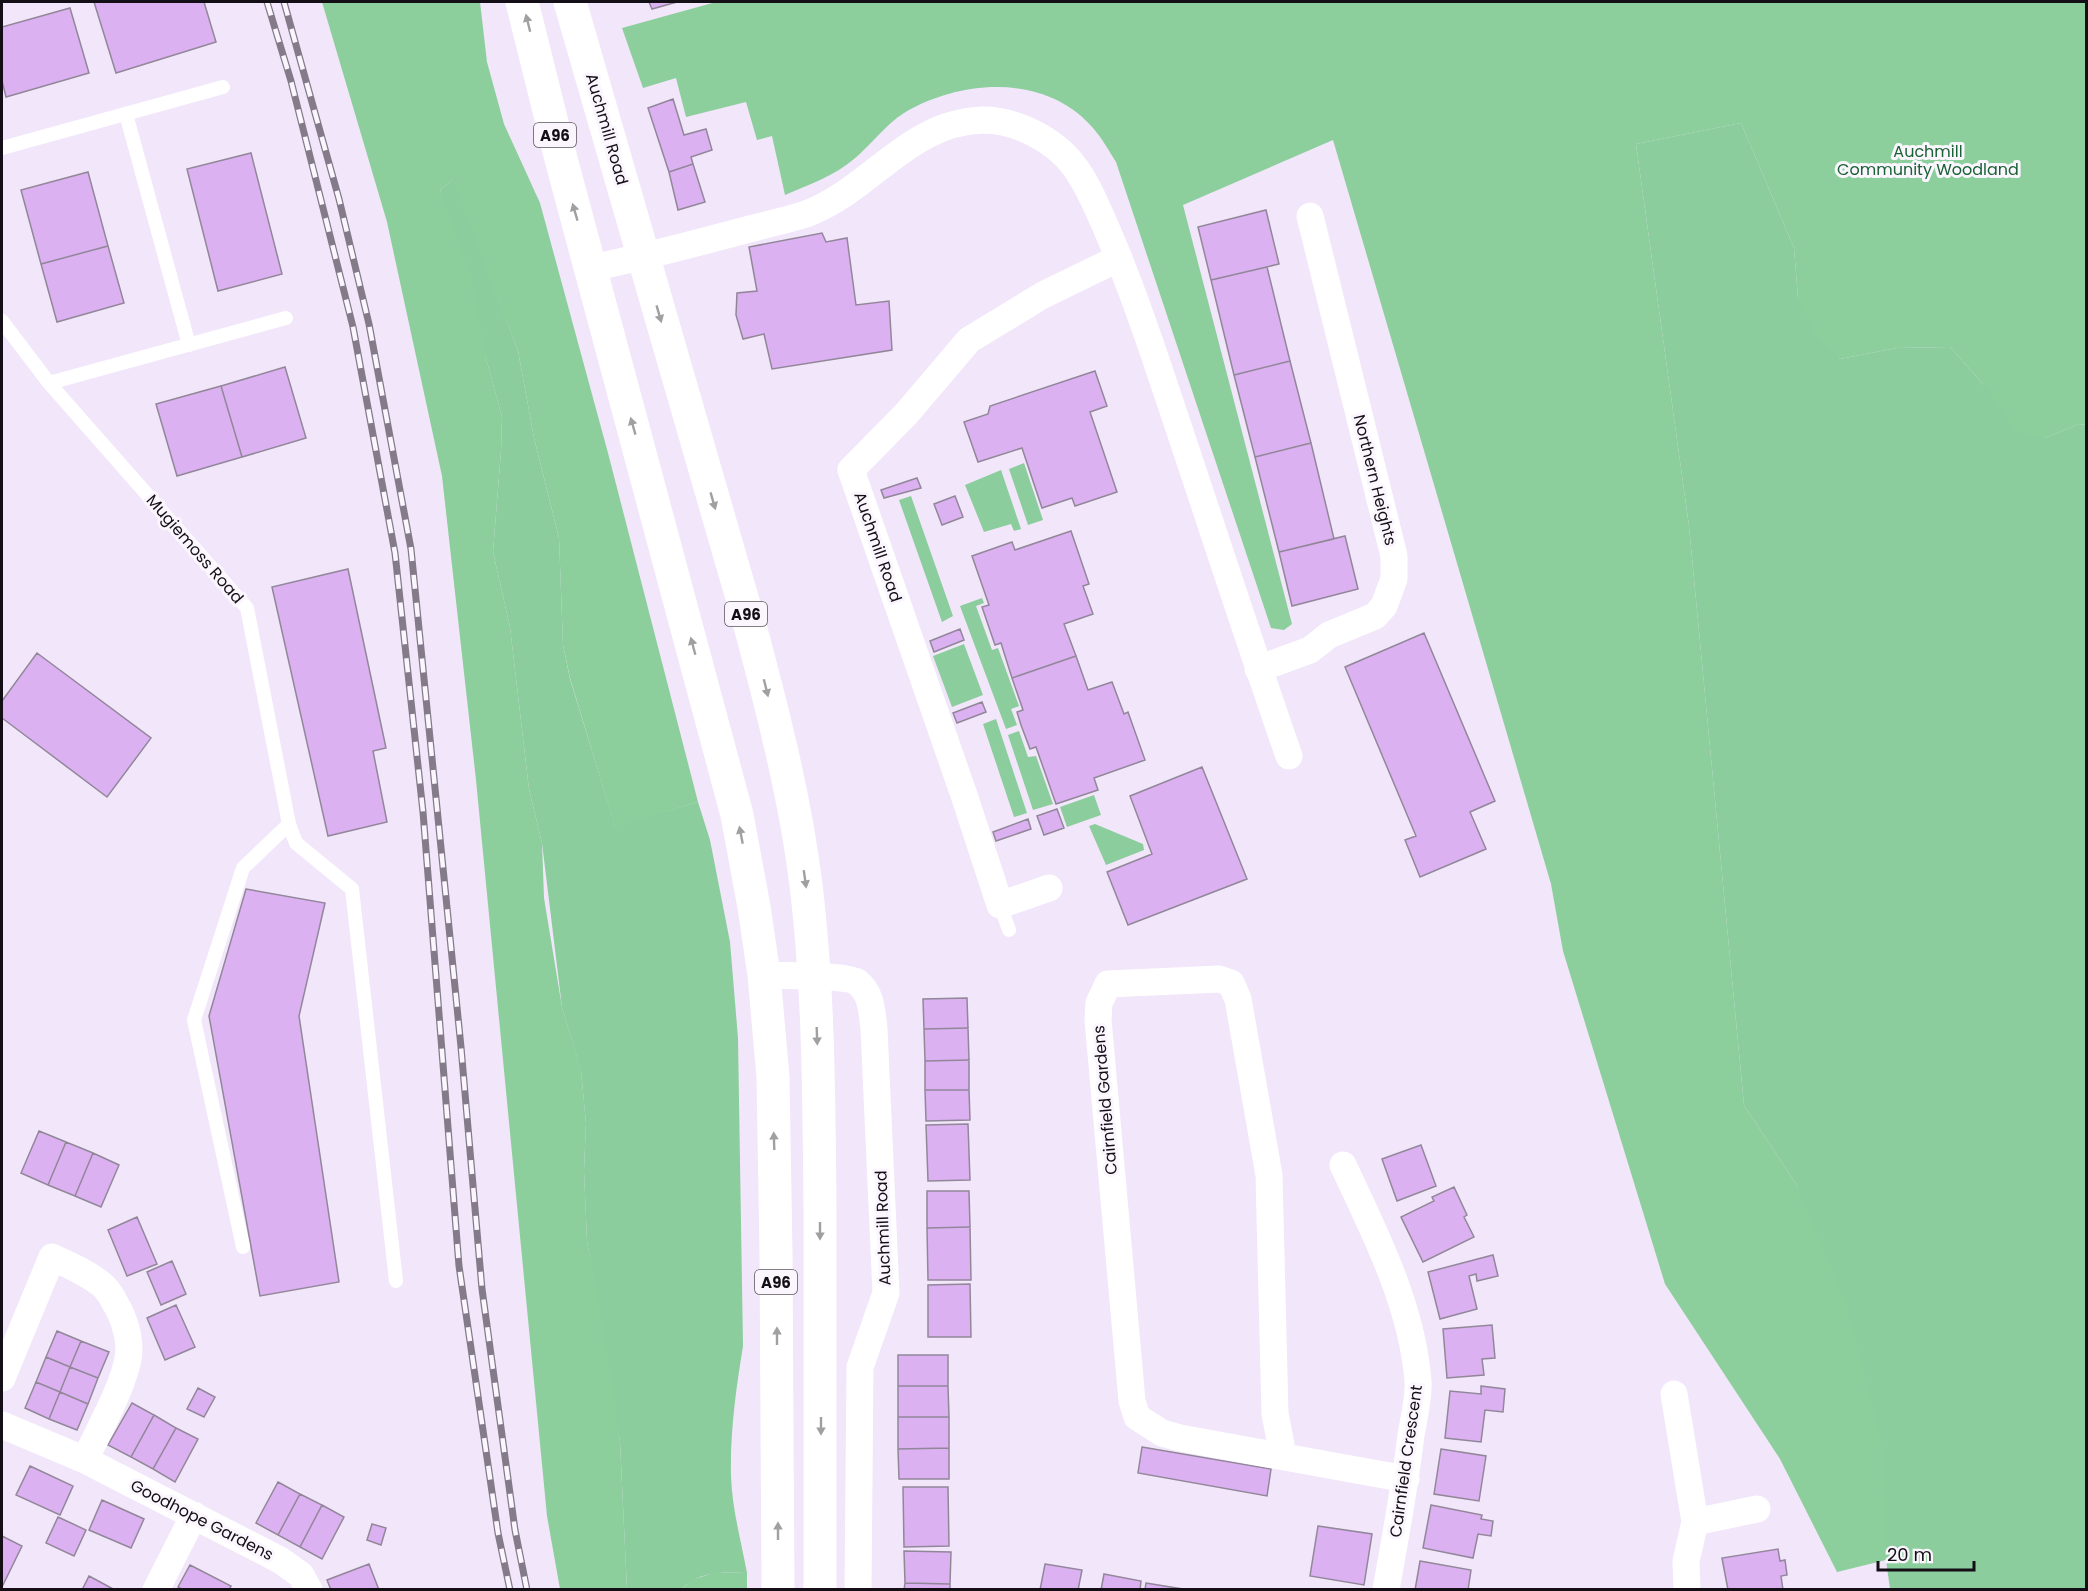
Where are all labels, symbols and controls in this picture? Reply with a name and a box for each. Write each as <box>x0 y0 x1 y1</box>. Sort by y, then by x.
one-way arrow <box>522 14 532 32</box>
street label: Auchmill Road <box>580 70 634 188</box>
road number: A96 <box>534 123 576 147</box>
park label: Auchmill Community Woodland <box>1837 140 2019 181</box>
one-way arrow <box>570 203 580 221</box>
one-way arrow <box>655 305 664 323</box>
street label: Northern Heights <box>1348 412 1402 548</box>
one-way arrow <box>627 417 637 435</box>
street label: Mugiemoss Road <box>141 489 249 609</box>
street label: Auchmill Road <box>848 489 908 605</box>
one-way arrow <box>709 492 718 510</box>
road number: A96 <box>725 602 767 626</box>
one-way arrow <box>688 637 697 655</box>
one-way arrow <box>762 679 772 698</box>
one-way arrow <box>736 825 745 844</box>
one-way arrow <box>801 870 810 889</box>
street label: Cairnfield Gardens <box>1087 1024 1123 1176</box>
one-way arrow <box>812 1027 821 1046</box>
one-way arrow <box>770 1132 779 1151</box>
street label: Auchmill Road <box>869 1170 897 1286</box>
one-way arrow <box>815 1222 825 1241</box>
road number: A96 <box>755 1270 797 1294</box>
one-way arrow <box>772 1327 782 1346</box>
street label: Cairnfield Crescent <box>1384 1383 1428 1539</box>
one-way arrow <box>816 1417 826 1436</box>
street label: Goodhope Gardens <box>126 1474 278 1566</box>
one-way arrow <box>773 1522 783 1541</box>
scale bar <box>1878 1534 1974 1572</box>
text: 20 m <box>1887 1542 1932 1567</box>

